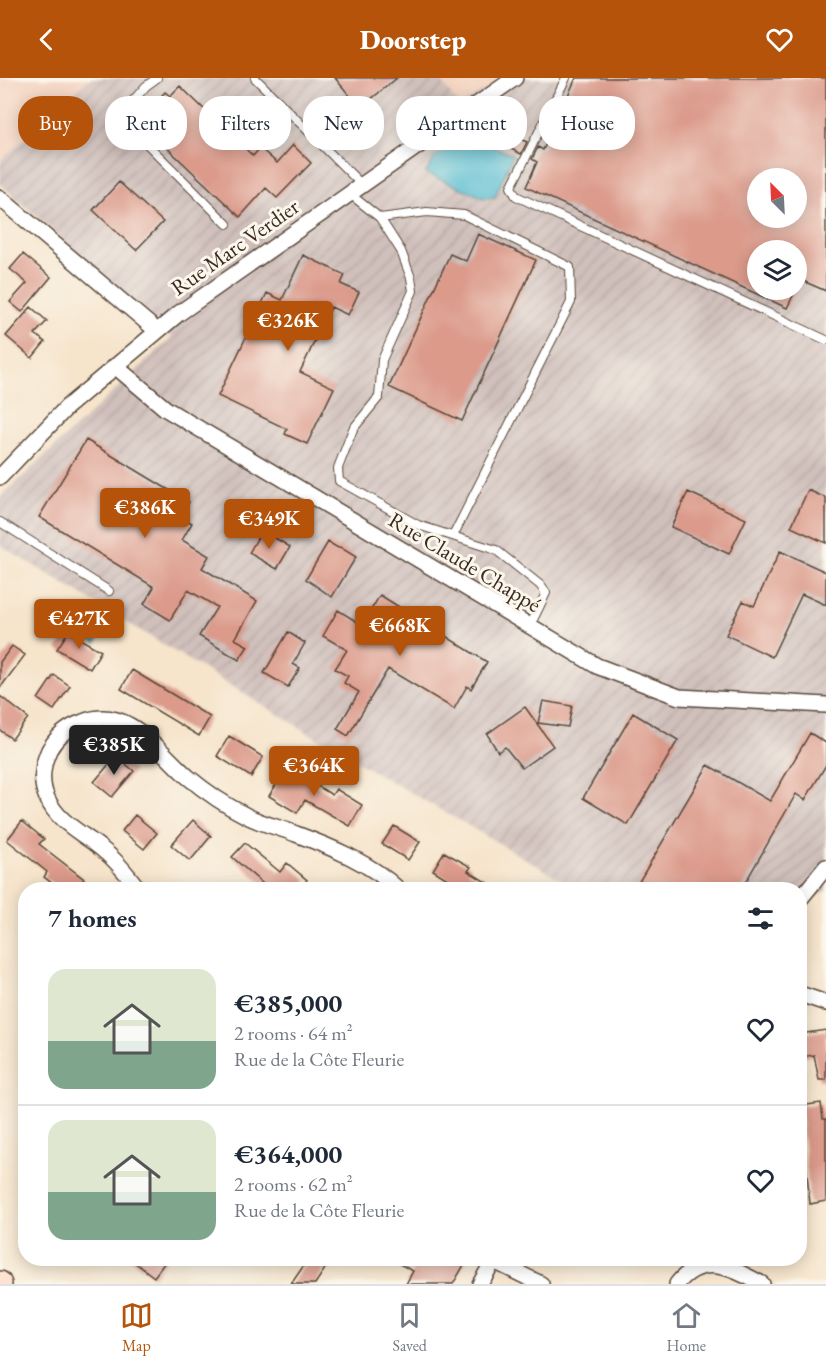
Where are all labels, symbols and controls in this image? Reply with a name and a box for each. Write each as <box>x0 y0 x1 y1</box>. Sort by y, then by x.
text: Doorstep <box>360 22 466 57</box>
icon: back <box>30 23 63 56</box>
icon: heart <box>763 23 796 56</box>
chip: Buy <box>18 96 93 150</box>
chip: Rent <box>105 96 187 150</box>
chip: Filters <box>199 96 291 150</box>
chip: New <box>303 96 384 150</box>
chip: Apartment <box>396 96 527 150</box>
chip: House <box>539 96 635 150</box>
north arrow <box>747 168 807 228</box>
map controls <box>747 168 807 300</box>
street label: Rue Marc Verdier <box>165 192 305 302</box>
button: layers <box>747 240 807 300</box>
pin: €326K <box>246 301 330 352</box>
text: €326K <box>257 307 319 333</box>
pin: €386K <box>103 488 187 539</box>
text: €386K <box>114 494 176 520</box>
pin: €349K <box>227 499 311 550</box>
text: €349K <box>238 505 300 531</box>
street label: Rue Claude Chappé <box>383 505 547 619</box>
pin: €427K <box>37 599 121 650</box>
text: €427K <box>48 605 110 631</box>
pin: €668K <box>358 606 442 657</box>
text: €668K <box>369 612 431 638</box>
pin: €385K <box>72 725 156 776</box>
text: €385K <box>83 731 145 757</box>
pin: €364K <box>272 746 356 797</box>
text: €364K <box>283 752 345 778</box>
text: 7 homes <box>48 901 137 935</box>
icon: filters <box>744 902 777 935</box>
text: €385,000 <box>234 986 342 1020</box>
icon: home <box>96 993 168 1065</box>
icon: heart <box>744 1013 777 1046</box>
text: 2 rooms · 64 m² <box>234 1020 353 1046</box>
text: Rue de la Côte Fleurie <box>234 1046 404 1072</box>
text: €364,000 <box>234 1137 342 1171</box>
icon: home <box>96 1144 168 1216</box>
icon: heart <box>744 1164 777 1197</box>
text: 2 rooms · 62 m² <box>234 1171 353 1197</box>
text: Rue de la Côte Fleurie <box>234 1197 404 1223</box>
tab: Map <box>120 1299 153 1356</box>
tab: Saved <box>393 1299 427 1356</box>
tab: Home <box>667 1299 706 1356</box>

